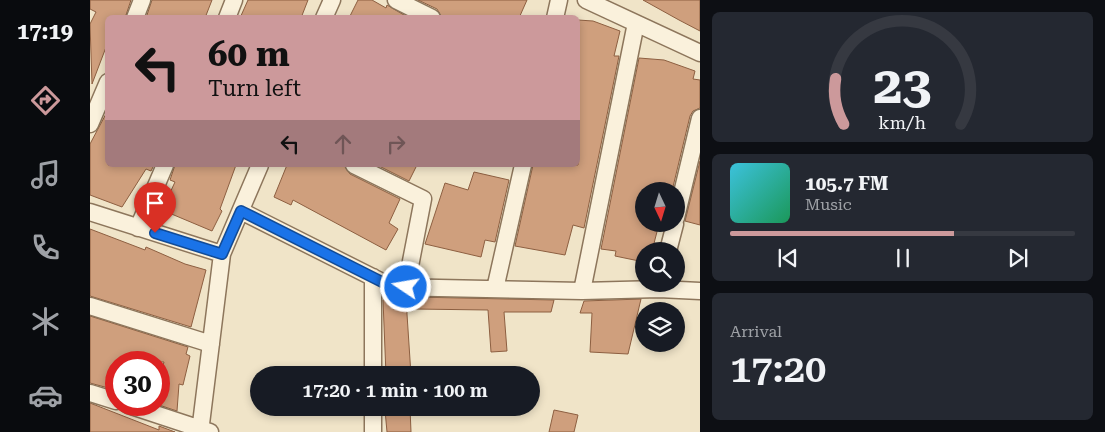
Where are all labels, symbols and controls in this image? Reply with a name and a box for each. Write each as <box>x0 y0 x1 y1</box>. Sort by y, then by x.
text: 17:19 <box>17 19 73 44</box>
text: 60 m <box>208 34 290 75</box>
icon: left <box>125 35 190 100</box>
text: 23 <box>873 55 932 116</box>
text: Turn left <box>208 76 301 101</box>
icon: directions <box>28 83 63 118</box>
text: km/h <box>879 112 927 133</box>
icon: left <box>276 130 304 158</box>
icon: ahead <box>329 130 357 158</box>
icon: right <box>382 130 410 158</box>
icon: music <box>28 157 63 192</box>
text: 105.7 FM <box>805 172 888 195</box>
pin <box>134 182 176 233</box>
north arrow <box>635 182 685 232</box>
map controls <box>635 182 685 352</box>
icon: arrive <box>141 189 169 217</box>
text: Music <box>805 195 852 214</box>
icon: phone <box>28 230 63 265</box>
button: search <box>635 242 685 292</box>
icon: previous <box>774 244 802 272</box>
icon: pause <box>889 244 917 272</box>
icon: next <box>1004 244 1032 272</box>
position arrow <box>379 260 431 312</box>
button: layers <box>635 302 685 352</box>
icon: climate <box>28 304 63 339</box>
text: Arrival <box>730 322 782 341</box>
text: 17:20 <box>730 347 826 391</box>
speed limit sign: 30 <box>105 351 170 416</box>
icon: car <box>28 378 63 413</box>
text: 17:20 · 1 min · 100 m <box>302 379 488 402</box>

